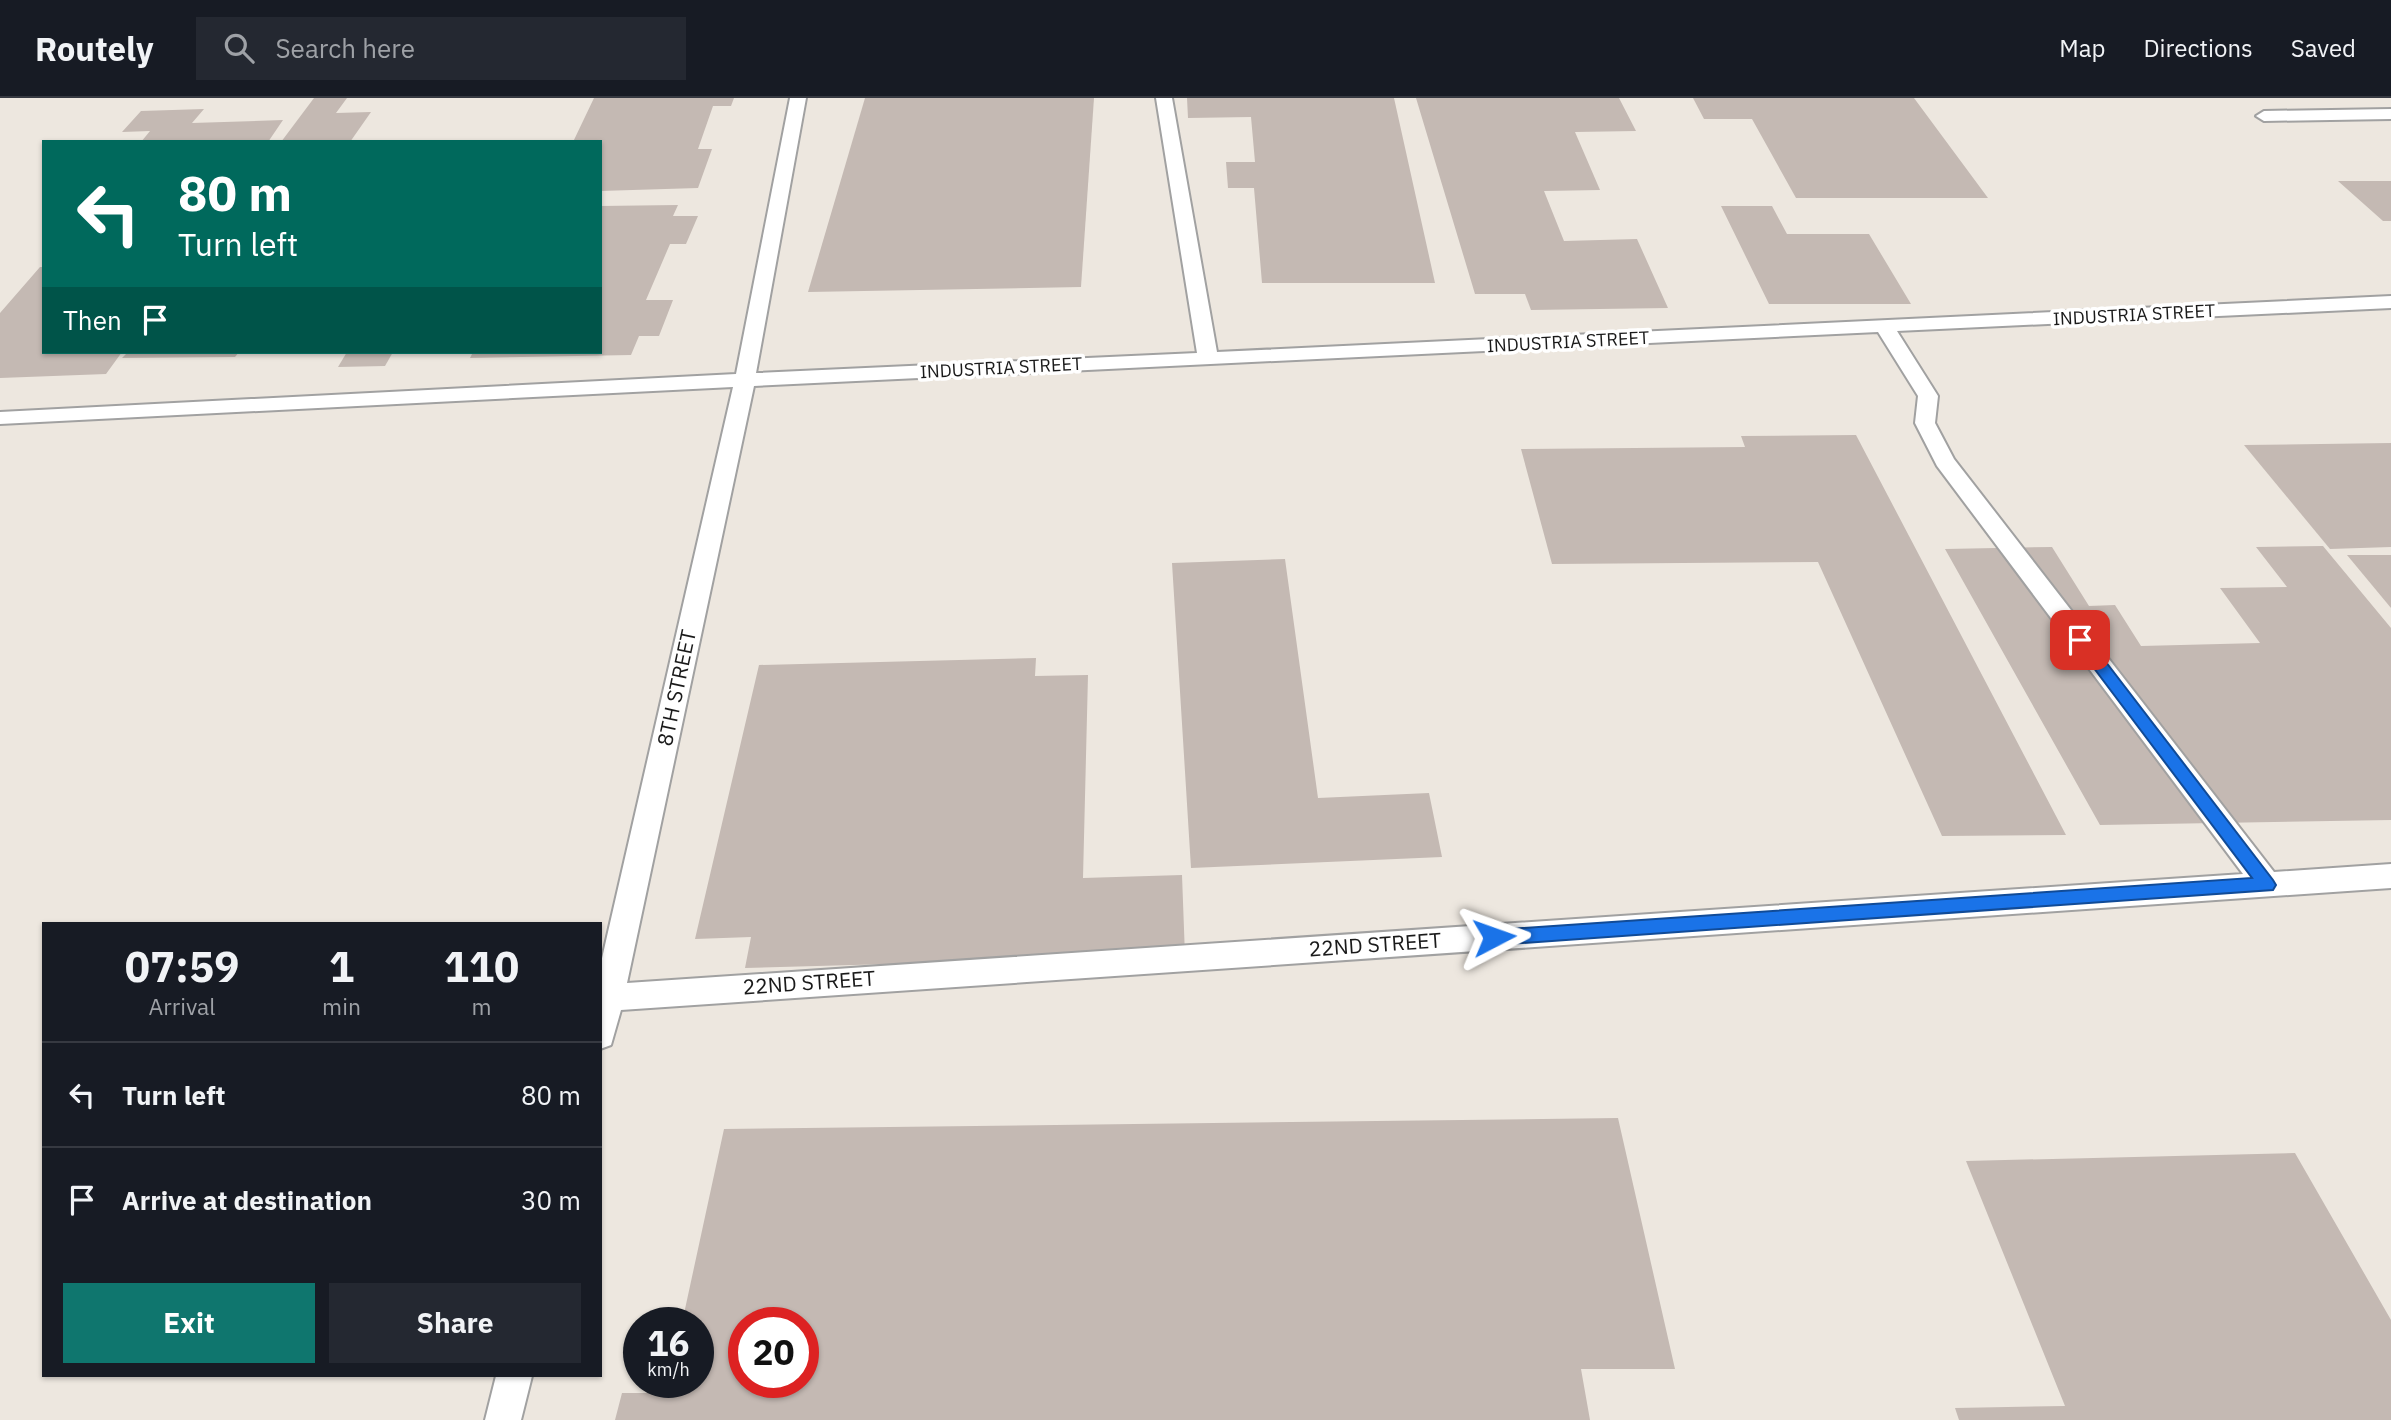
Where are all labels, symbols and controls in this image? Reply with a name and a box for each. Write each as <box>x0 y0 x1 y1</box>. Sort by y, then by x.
search box <box>196 17 686 80</box>
text: Routely <box>35 27 154 70</box>
icon: search <box>220 29 258 67</box>
text: Search here <box>276 31 415 65</box>
text: Map <box>2059 32 2105 64</box>
text: Directions <box>2143 32 2253 64</box>
text: Saved <box>2291 32 2356 64</box>
text: 80 m <box>178 161 292 224</box>
icon: left <box>63 168 154 259</box>
text: Turn left <box>178 223 298 265</box>
street label: INDUSTRIA STREET <box>2052 299 2216 330</box>
icon: arrive <box>136 301 174 339</box>
text: Then <box>63 303 122 337</box>
street label: INDUSTRIA STREET <box>1486 326 1650 357</box>
street label: INDUSTRIA STREET <box>919 352 1083 383</box>
pin <box>2050 610 2110 670</box>
icon: arrive <box>2061 621 2099 659</box>
street label: 8TH STREET <box>650 627 702 749</box>
position arrow <box>1457 900 1531 974</box>
street label: 22ND STREET <box>1308 925 1442 963</box>
text: 07:59 <box>125 939 239 994</box>
text: 1 <box>329 939 354 994</box>
text: 110 <box>444 939 519 994</box>
street label: 22ND STREET <box>742 963 876 1001</box>
text: Arrival <box>149 991 216 1021</box>
text: min <box>322 991 361 1021</box>
text: m <box>471 991 492 1021</box>
icon: left <box>63 1076 101 1114</box>
text: Turn left <box>122 1078 225 1112</box>
text: 80 m <box>521 1078 581 1112</box>
icon: arrive <box>63 1181 101 1219</box>
text: Arrive at destination <box>122 1183 372 1217</box>
text: 30 m <box>521 1183 581 1217</box>
button: Exit <box>63 1283 315 1363</box>
button: Share <box>329 1283 581 1363</box>
speed limit sign: 20 <box>728 1307 819 1398</box>
text: 16 <box>647 1320 690 1366</box>
text: km/h <box>647 1358 690 1381</box>

